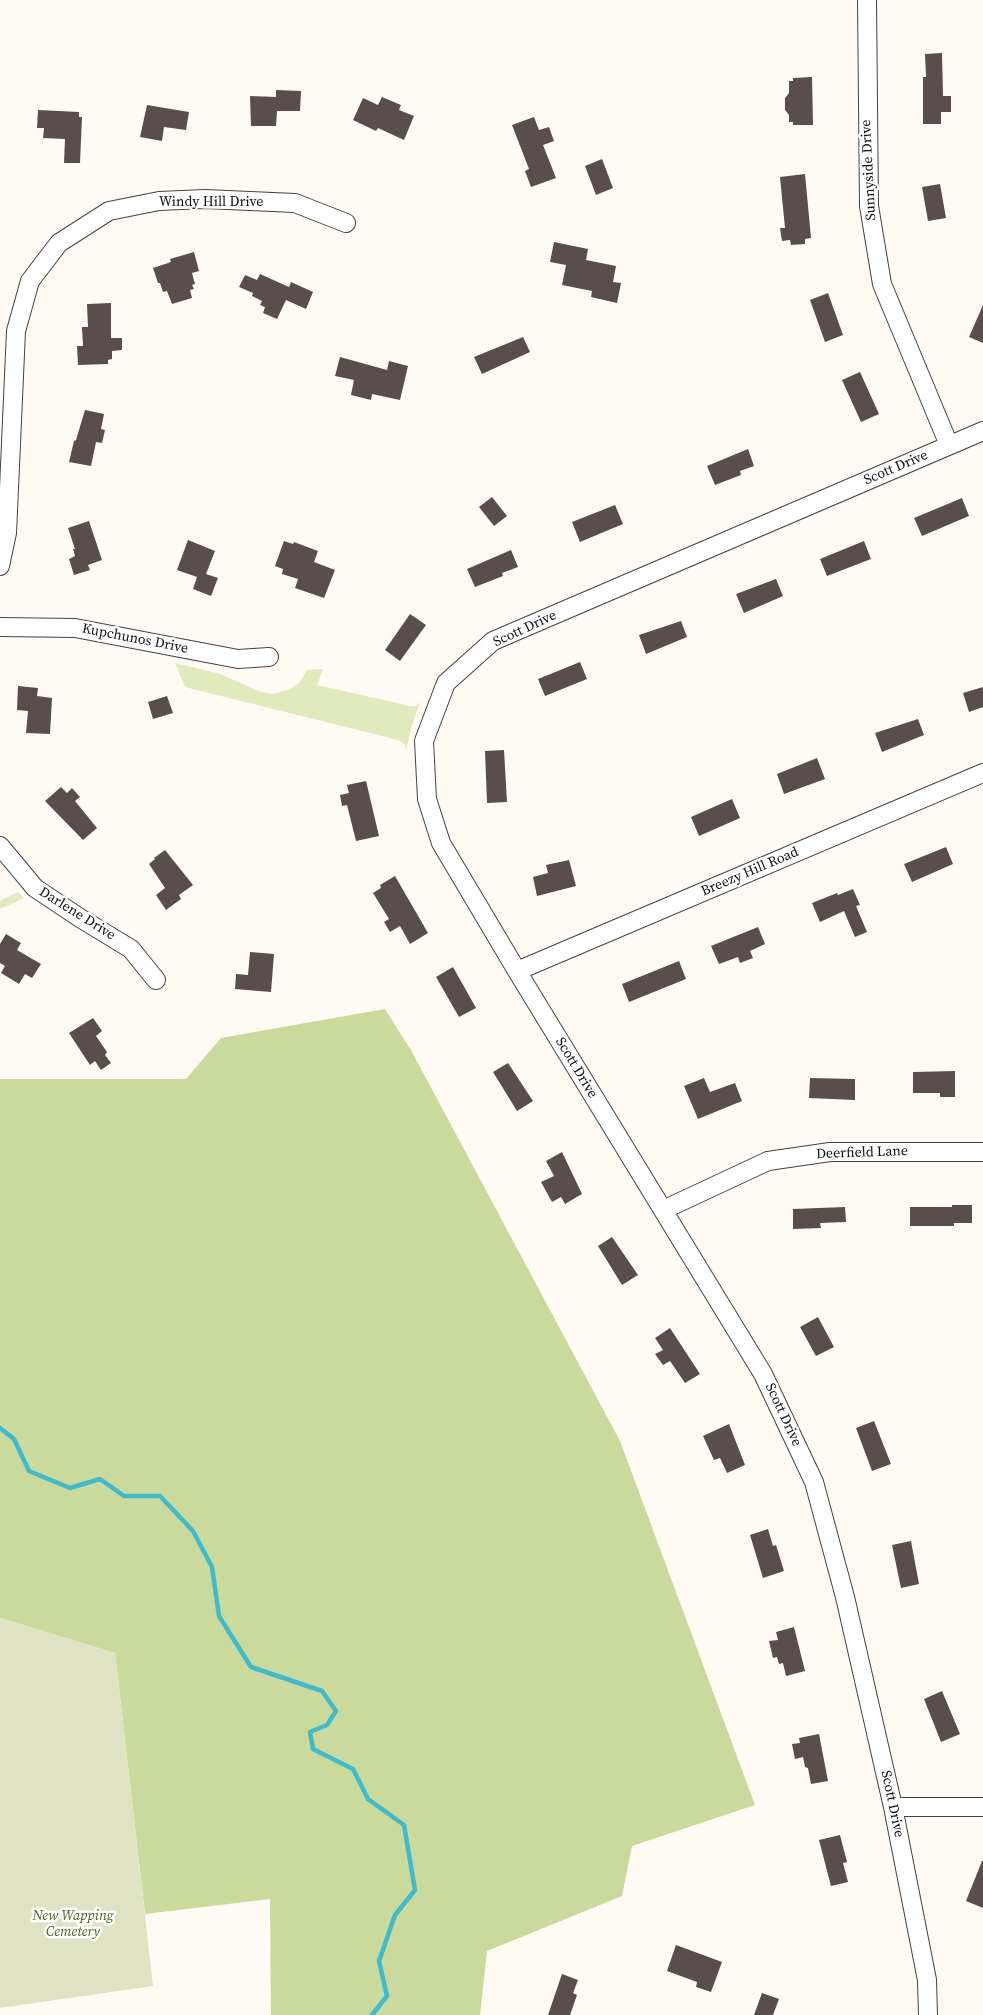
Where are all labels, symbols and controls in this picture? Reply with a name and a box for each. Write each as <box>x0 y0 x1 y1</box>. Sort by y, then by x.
street label: Sunnyside Drive <box>858 119 880 221</box>
street label: Windy Hill Drive <box>159 194 263 210</box>
street label: Scott Drive <box>862 447 930 489</box>
street label: Scott Drive <box>491 607 559 651</box>
street label: Kupchunos Drive <box>81 620 189 658</box>
street label: Breezy Hill Road <box>699 844 801 900</box>
street label: Darlene Drive <box>36 884 118 944</box>
street label: Scott Drive <box>551 1035 601 1101</box>
street label: Deerfield Lane <box>816 1143 908 1163</box>
street label: Scott Drive <box>761 1381 805 1449</box>
street label: Scott Drive <box>877 1769 907 1839</box>
park label: New Wapping Cemetery <box>32 1908 114 1940</box>

